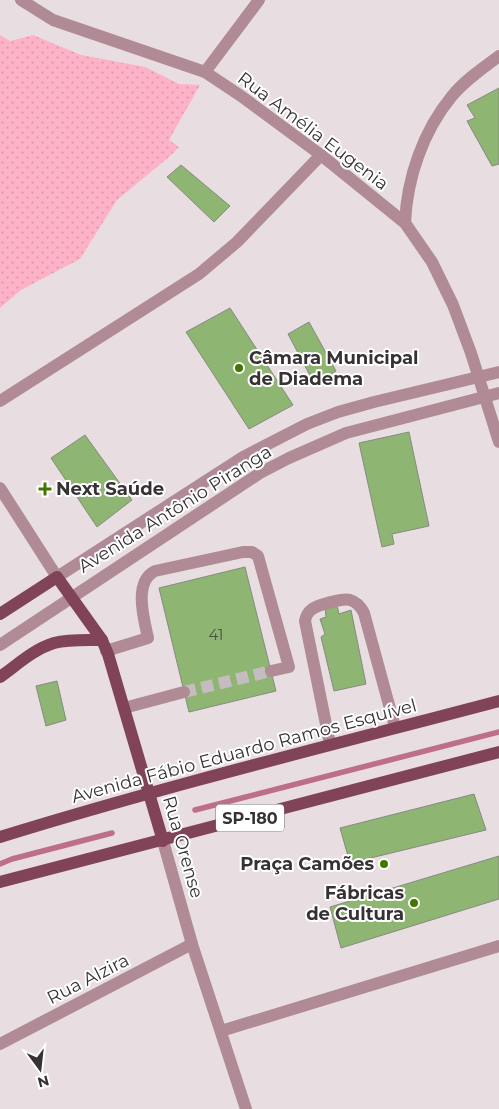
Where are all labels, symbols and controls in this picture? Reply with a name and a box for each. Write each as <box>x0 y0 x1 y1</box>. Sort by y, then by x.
street label: Rua Amélia Eugenia <box>233 67 393 195</box>
place label: Câmara Municipal de Diadema <box>249 347 419 390</box>
marker: Câmara Municipal de Diadema <box>233 362 245 374</box>
street label: Avenida Antônio Piranga <box>74 440 276 578</box>
place label: Next Saúde <box>56 478 164 500</box>
marker: Next Saúde <box>38 482 52 496</box>
house number: 41 <box>209 625 223 644</box>
street label: Avenida Fábio Eduardo Ramos Esquível <box>69 694 419 808</box>
street label: Rua Orense <box>158 793 208 901</box>
road number: SP-180 <box>216 804 284 831</box>
place label: Praça Camões <box>240 853 374 875</box>
marker: Praça Camões <box>378 858 390 870</box>
place label: Fábricas de Cultura <box>306 882 404 925</box>
marker: Fábricas de Cultura <box>408 897 420 909</box>
street label: Rua Alzira <box>43 949 133 1009</box>
north arrow <box>15 1044 65 1094</box>
text: N <box>36 1071 51 1092</box>

